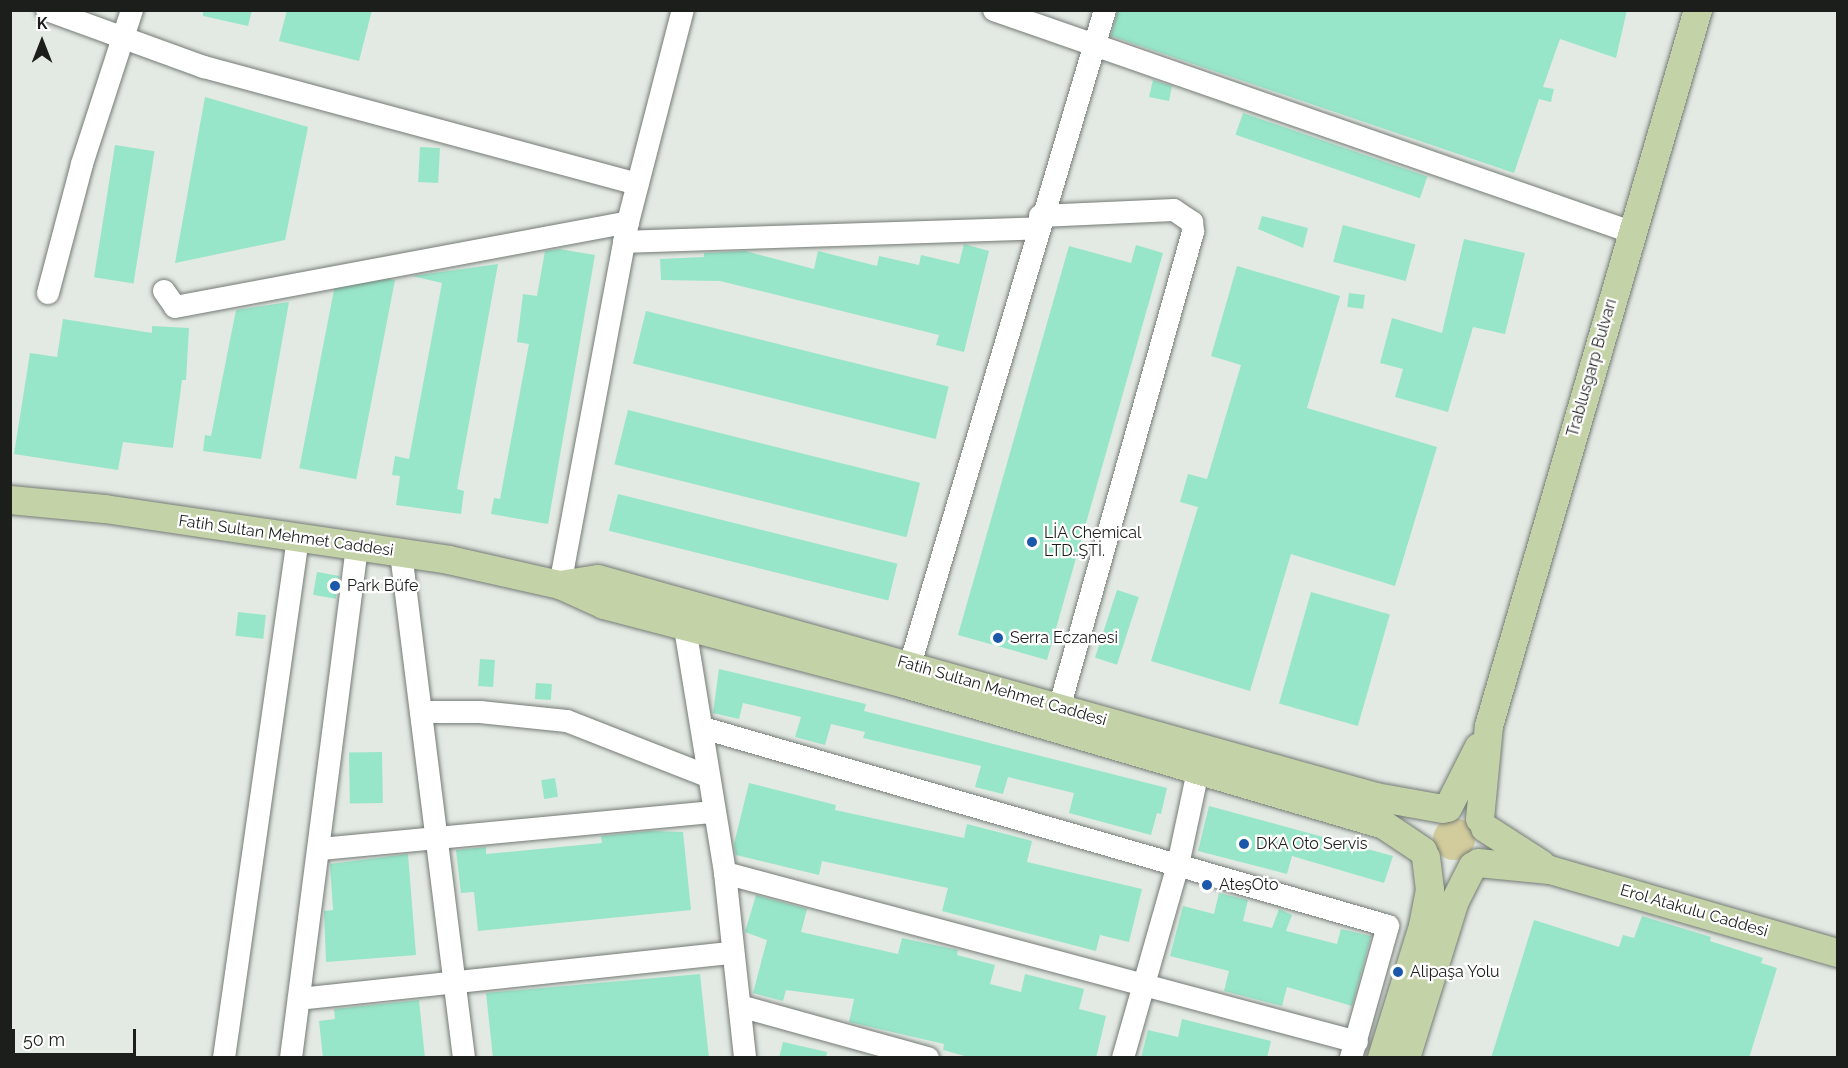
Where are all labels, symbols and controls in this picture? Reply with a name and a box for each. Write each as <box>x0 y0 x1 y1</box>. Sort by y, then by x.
north arrow <box>12 12 72 72</box>
text: K <box>37 14 47 33</box>
street label: Trablusgarp Bulvarı <box>1563 297 1621 439</box>
street label: Fatih Sultan Mehmet Caddesi <box>177 511 395 561</box>
place label: LİA Chemical LTD..ŞTİ. <box>1044 523 1142 561</box>
marker: LİA Chemical LTD..ŞTİ. <box>1025 535 1039 549</box>
place label: Park Büfe <box>347 576 418 596</box>
marker: Park Büfe <box>328 579 342 593</box>
place label: Serra Eczanesi <box>1010 628 1118 648</box>
marker: Serra Eczanesi <box>991 631 1005 645</box>
street label: Fatih Sultan Mehmet Caddesi <box>895 652 1109 730</box>
place label: DKA Oto Servis <box>1256 834 1368 854</box>
marker: DKA Oto Servis <box>1237 837 1251 851</box>
place label: AteşOto <box>1219 875 1279 895</box>
marker: AteşOto <box>1200 878 1214 892</box>
street label: Erol Atakulu Caddesi <box>1618 881 1770 941</box>
place label: Alipaşa Yolu <box>1410 962 1500 982</box>
marker: Alipaşa Yolu <box>1391 965 1405 979</box>
scale bar <box>15 1017 140 1055</box>
text: 50 m <box>23 1029 65 1050</box>

